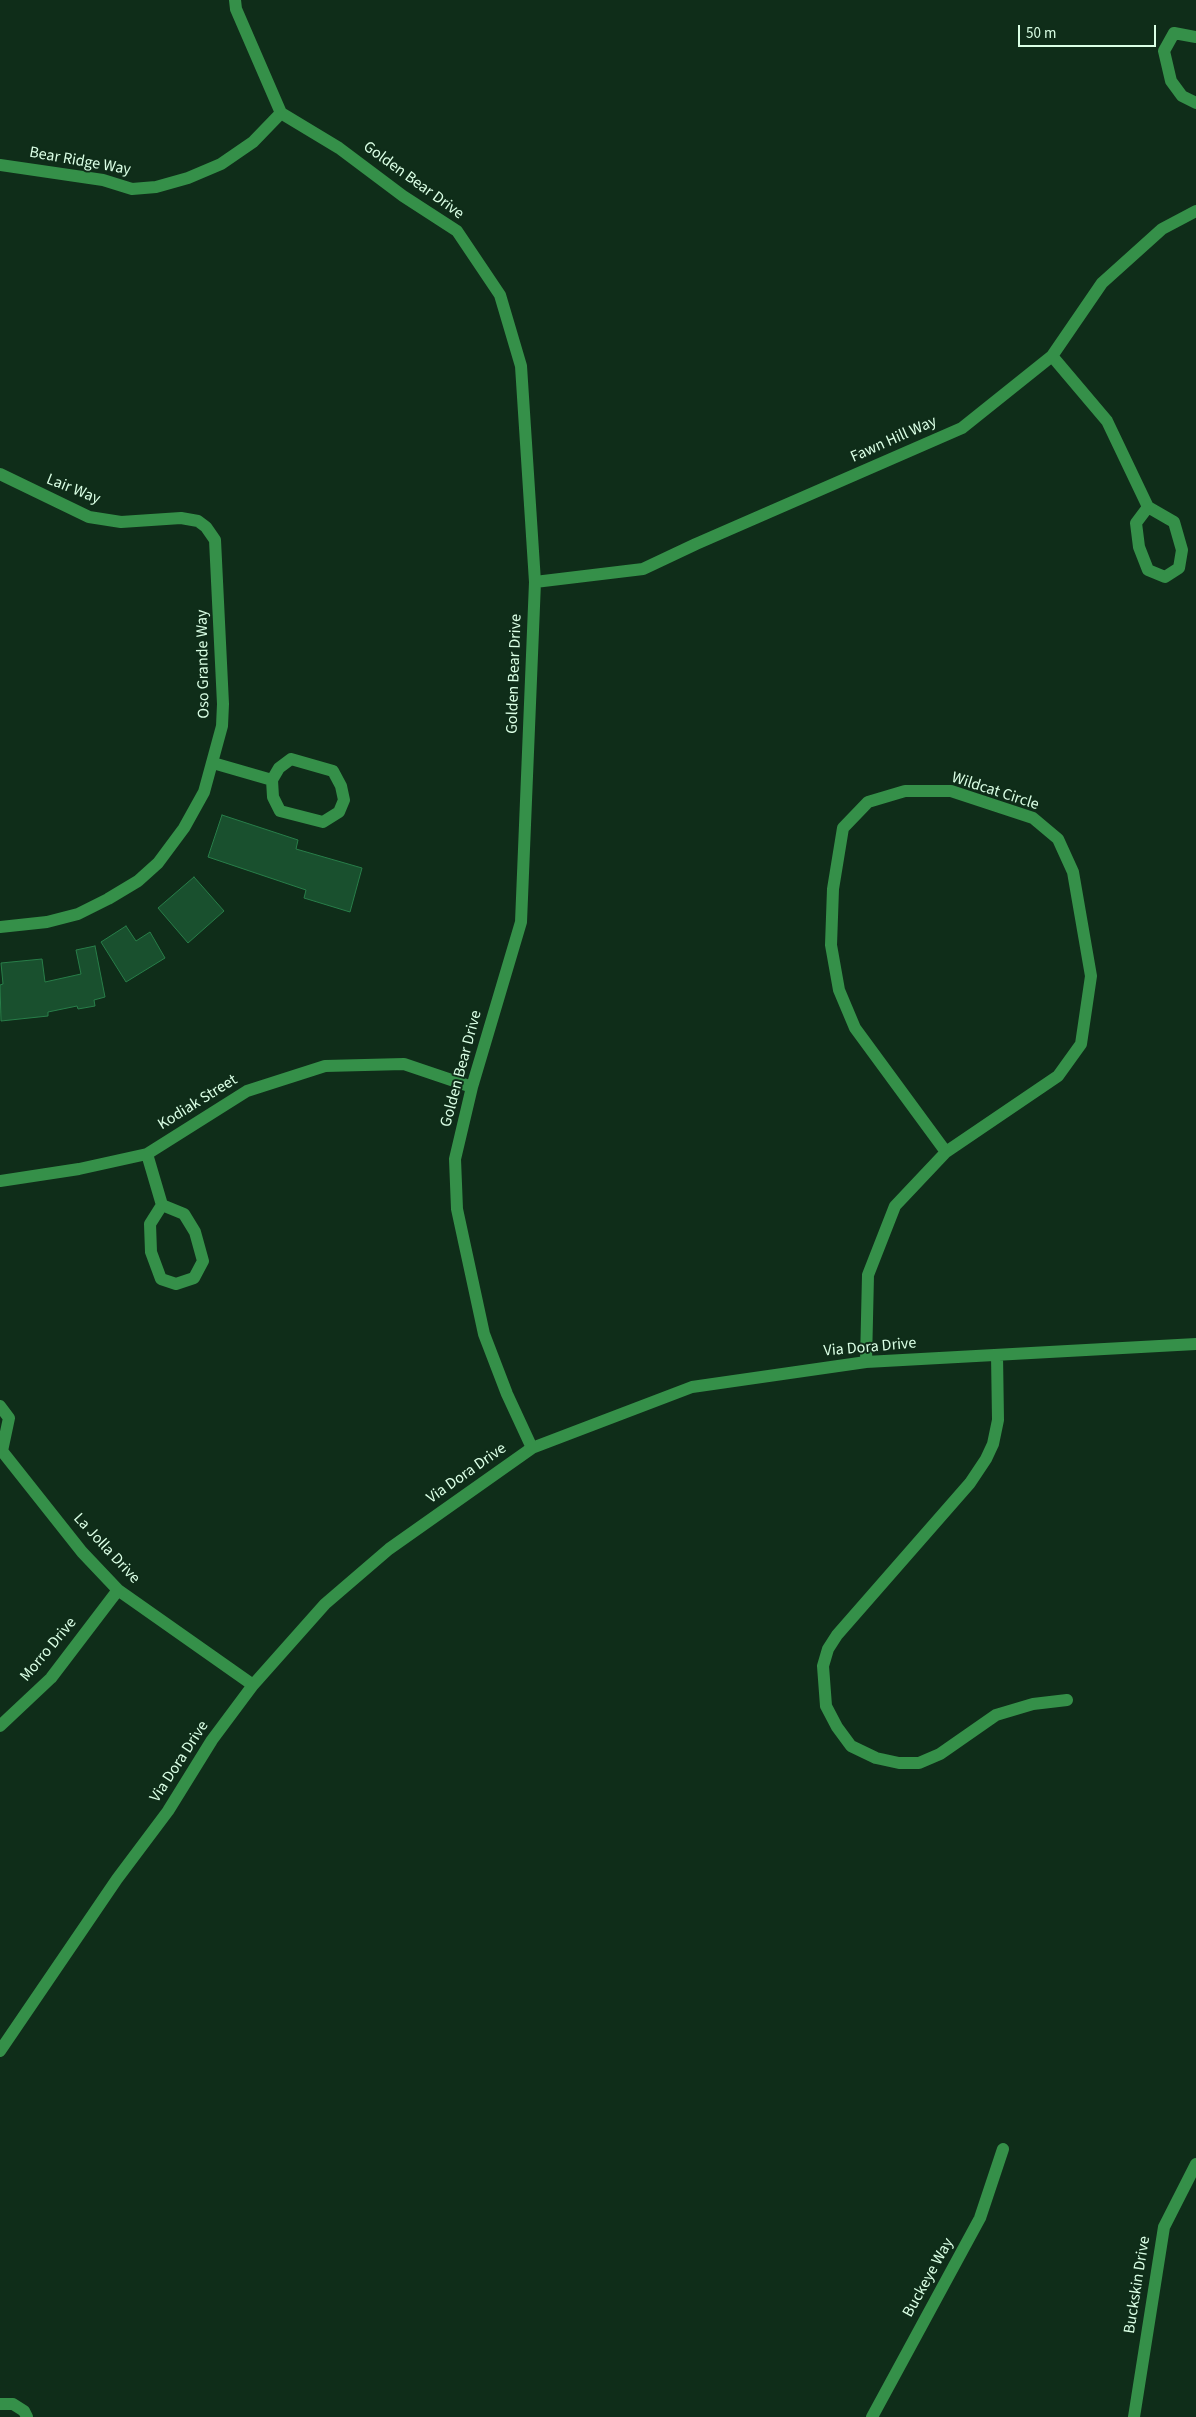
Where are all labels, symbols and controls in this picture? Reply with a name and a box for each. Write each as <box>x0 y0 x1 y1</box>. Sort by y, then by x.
scale bar <box>1021 15 1158 47</box>
text: 50 m <box>1026 23 1056 44</box>
street label: Golden Bear Drive <box>359 138 467 224</box>
street label: Bear Ridge Way <box>28 144 132 180</box>
street label: Fawn Hill Way <box>848 412 940 468</box>
street label: Lair Way <box>43 471 103 509</box>
street label: Oso Grande Way <box>193 609 215 719</box>
street label: Golden Bear Drive <box>503 614 527 734</box>
street label: Wildcat Circle <box>949 769 1041 815</box>
street label: Golden Bear Drive <box>437 1009 487 1129</box>
street label: Kodiak Street <box>155 1071 241 1135</box>
street label: Via Dora Drive <box>823 1334 917 1362</box>
street label: Via Dora Drive <box>423 1439 511 1509</box>
street label: La Jolla Drive <box>68 1510 144 1588</box>
street label: Morro Drive <box>17 1614 81 1686</box>
street label: Via Dora Drive <box>147 1718 213 1806</box>
street label: Buckeye Way <box>899 2235 959 2321</box>
street label: Buckskin Drive <box>1121 2235 1155 2335</box>

